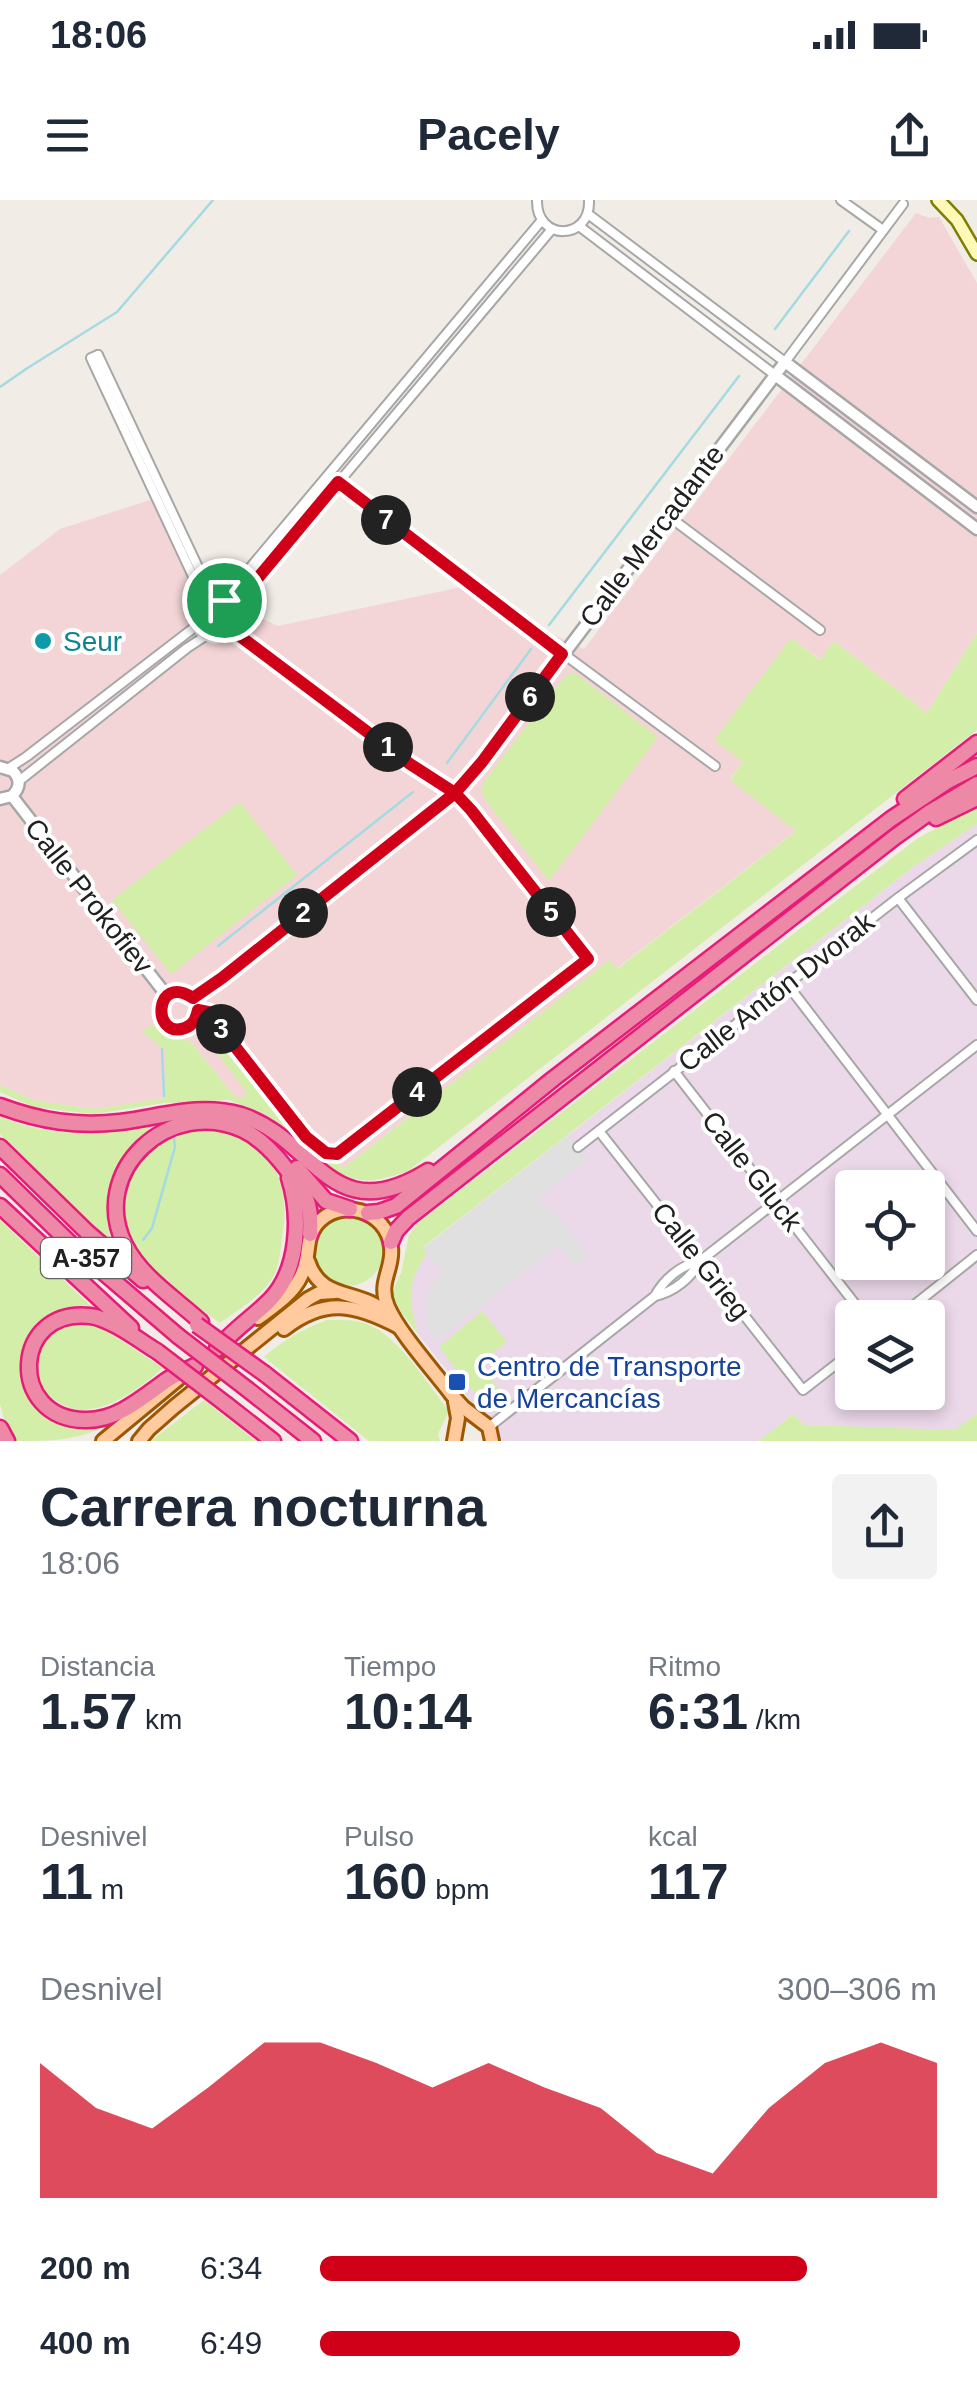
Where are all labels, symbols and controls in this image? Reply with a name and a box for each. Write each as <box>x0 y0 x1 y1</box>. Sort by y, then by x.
text: 18:06 <box>50 14 147 56</box>
icon: menu <box>40 108 95 163</box>
icon: share <box>882 108 937 163</box>
text: Pacely <box>417 109 560 160</box>
street label: Calle Mercadante <box>574 439 730 633</box>
pin: 7 <box>361 495 411 545</box>
text: 7 <box>378 504 394 535</box>
pin <box>182 558 267 643</box>
icon: arrive <box>197 573 252 628</box>
place label: Seur <box>63 626 122 657</box>
marker: Seur <box>32 630 54 652</box>
pin: 6 <box>505 672 555 722</box>
text: 6 <box>522 681 538 712</box>
pin: 1 <box>363 722 413 772</box>
text: 1 <box>380 731 396 762</box>
street label: Calle Prokofiev <box>19 812 159 980</box>
pin: 5 <box>526 887 576 937</box>
pin: 2 <box>278 888 328 938</box>
text: 5 <box>543 896 559 927</box>
text: 2 <box>295 897 311 928</box>
street label: Calle Antón Dvorak <box>672 905 881 1078</box>
pin: 3 <box>196 1004 246 1054</box>
text: 3 <box>213 1013 229 1044</box>
pin: 4 <box>392 1067 442 1117</box>
text: 4 <box>409 1076 425 1107</box>
street label: Calle Gluck <box>696 1105 809 1238</box>
map controls <box>835 1170 945 1410</box>
button: locate <box>835 1170 945 1280</box>
street label: Calle Grieg <box>646 1196 756 1326</box>
road number: A-357 <box>41 1238 131 1278</box>
button: layers <box>835 1300 945 1410</box>
place label: Centro de Transporte de Mercancías <box>477 1351 742 1414</box>
marker: Centro de Transporte de Mercancías <box>446 1371 468 1393</box>
button: share <box>832 1474 937 1579</box>
text: Carrera nocturna <box>40 1476 486 1538</box>
text: 18:06 <box>40 1545 120 1581</box>
text: Distancia <box>40 1651 155 1682</box>
text: Tiempo <box>344 1651 436 1682</box>
text: Ritmo <box>648 1651 721 1682</box>
text: 1.57 <box>40 1684 137 1740</box>
text: 10:14 <box>344 1684 472 1740</box>
text: 6:31 <box>648 1684 748 1740</box>
text: km <box>137 1704 182 1735</box>
text: /km <box>748 1704 801 1735</box>
text: Desnivel <box>40 1821 147 1852</box>
text: Pulso <box>344 1821 414 1852</box>
text: kcal <box>648 1821 698 1852</box>
text: 11 <box>40 1854 93 1910</box>
text: 160 <box>344 1854 427 1910</box>
text: 117 <box>648 1854 729 1910</box>
text: m <box>93 1874 124 1905</box>
text: bpm <box>427 1874 490 1905</box>
text: Desnivel <box>40 1971 163 2007</box>
text: 300–306 m <box>777 1971 937 2007</box>
text: 200 m <box>40 2250 131 2286</box>
text: 6:34 <box>200 2250 262 2286</box>
text: 400 m <box>40 2325 131 2361</box>
text: 6:49 <box>200 2325 262 2361</box>

